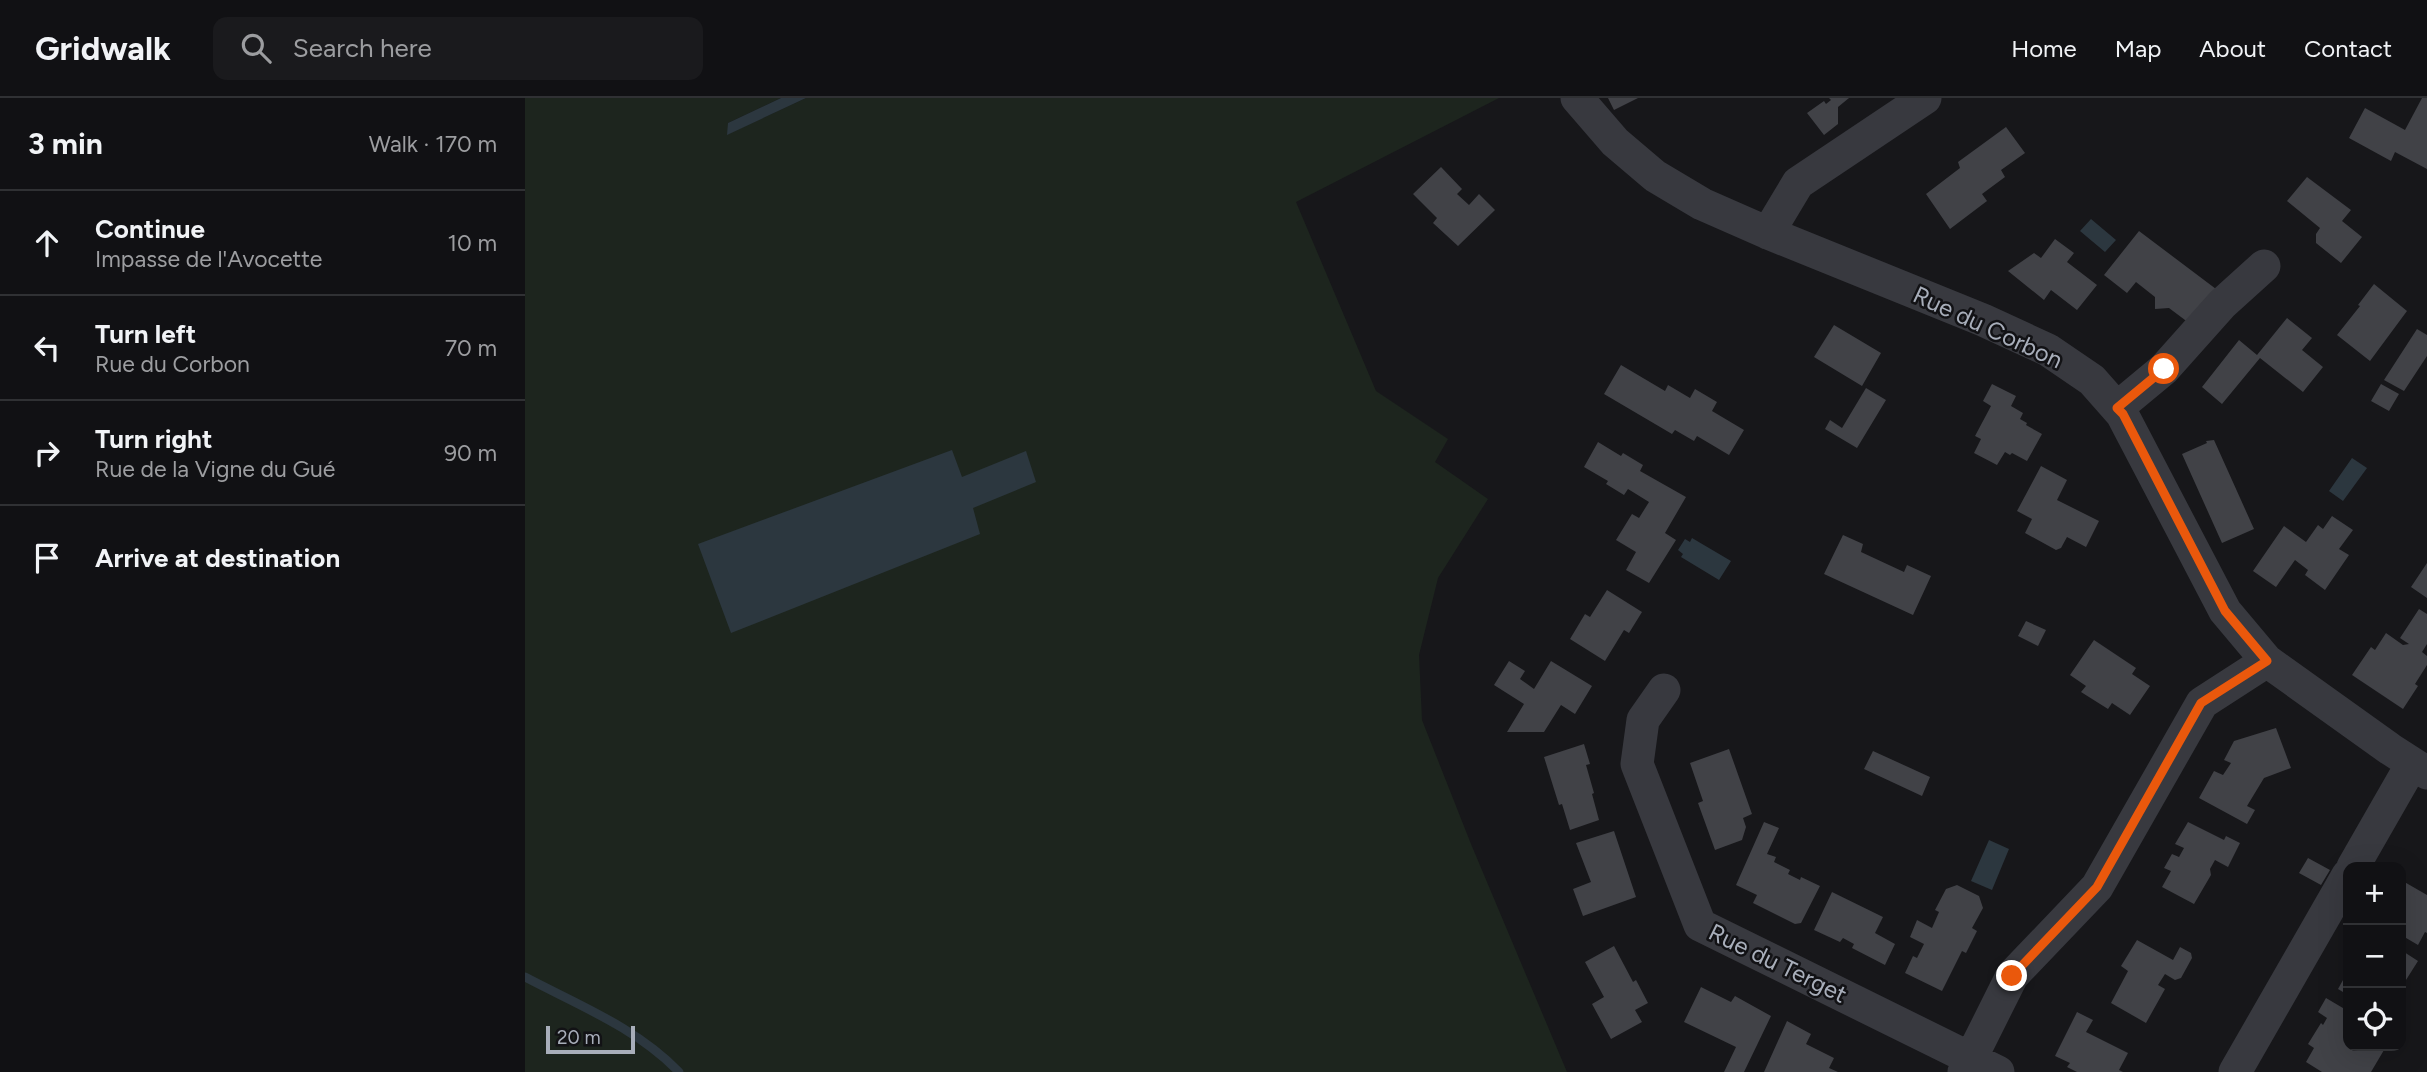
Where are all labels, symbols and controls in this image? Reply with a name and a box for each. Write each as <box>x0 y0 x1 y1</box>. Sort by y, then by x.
search box <box>213 17 703 80</box>
text: Gridwalk <box>35 29 171 68</box>
icon: search <box>237 29 275 67</box>
text: Search here <box>293 32 432 64</box>
text: Home <box>2011 34 2077 63</box>
text: Map <box>2115 34 2161 63</box>
text: About <box>2199 34 2266 63</box>
text: Contact <box>2304 34 2392 63</box>
text: 3 min <box>28 125 103 162</box>
text: Walk · 170 m <box>369 130 497 158</box>
text: Continue <box>95 213 205 245</box>
icon: ahead <box>28 224 66 262</box>
text: 10 m <box>448 229 497 257</box>
text: Impasse de l'Avocette <box>95 245 322 273</box>
street label: Rue du Corbon <box>1909 280 2067 374</box>
text: Turn left <box>95 318 196 350</box>
icon: left <box>28 329 66 367</box>
text: 70 m <box>445 334 497 362</box>
text: Rue du Corbon <box>95 350 250 378</box>
route start <box>2148 353 2179 384</box>
text: Turn right <box>95 423 212 455</box>
icon: right <box>28 434 66 472</box>
text: 90 m <box>444 439 497 467</box>
text: Rue de la Vigne du Gué <box>95 455 335 483</box>
icon: arrive <box>28 539 66 577</box>
text: Arrive at destination <box>95 542 340 574</box>
map controls <box>2343 862 2406 1051</box>
button: + <box>2343 862 2406 925</box>
street label: Rue du Terget <box>1704 917 1852 1009</box>
button: − <box>2343 925 2406 988</box>
route end <box>1996 960 2027 991</box>
button: locate <box>2343 988 2406 1051</box>
scale bar <box>546 1023 635 1055</box>
text: 20 m <box>557 1026 601 1049</box>

